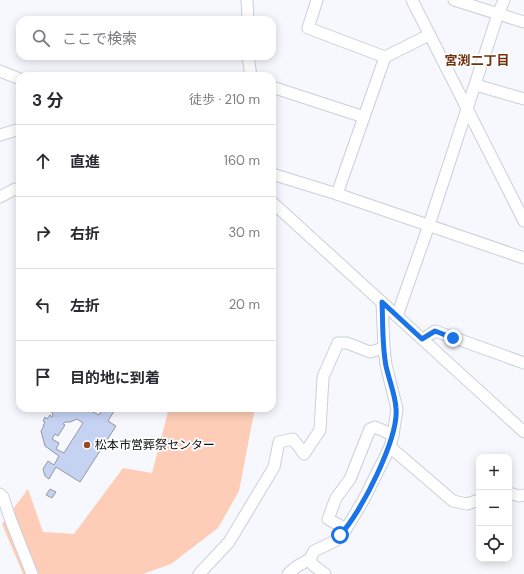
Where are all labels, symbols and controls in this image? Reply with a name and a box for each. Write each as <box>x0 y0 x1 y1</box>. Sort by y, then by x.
search box <box>16 16 276 60</box>
icon: search <box>30 27 52 49</box>
text: ここで検索 <box>62 29 137 49</box>
district label: 宮渕二丁目 <box>444 52 510 69</box>
text: 3 分 <box>32 89 63 111</box>
text: 徒歩 · 210 m <box>189 91 260 108</box>
icon: ahead <box>32 150 54 172</box>
text: 直進 <box>70 152 100 172</box>
text: 160 m <box>224 152 260 169</box>
icon: right <box>32 222 54 244</box>
text: 右折 <box>70 224 100 244</box>
text: 30 m <box>228 224 260 241</box>
icon: left <box>32 294 54 316</box>
text: 左折 <box>70 296 100 316</box>
text: 20 m <box>229 296 260 313</box>
route end <box>444 329 462 347</box>
icon: arrive <box>32 366 54 388</box>
text: 目的地に到着 <box>70 368 160 388</box>
place label: 松本市営葬祭センター <box>95 437 215 453</box>
marker: 松本市営葬祭センター <box>82 440 92 450</box>
map controls <box>476 454 512 562</box>
button: + <box>476 454 512 490</box>
button: − <box>476 490 512 526</box>
route start <box>331 526 349 544</box>
button: locate <box>476 526 512 562</box>

